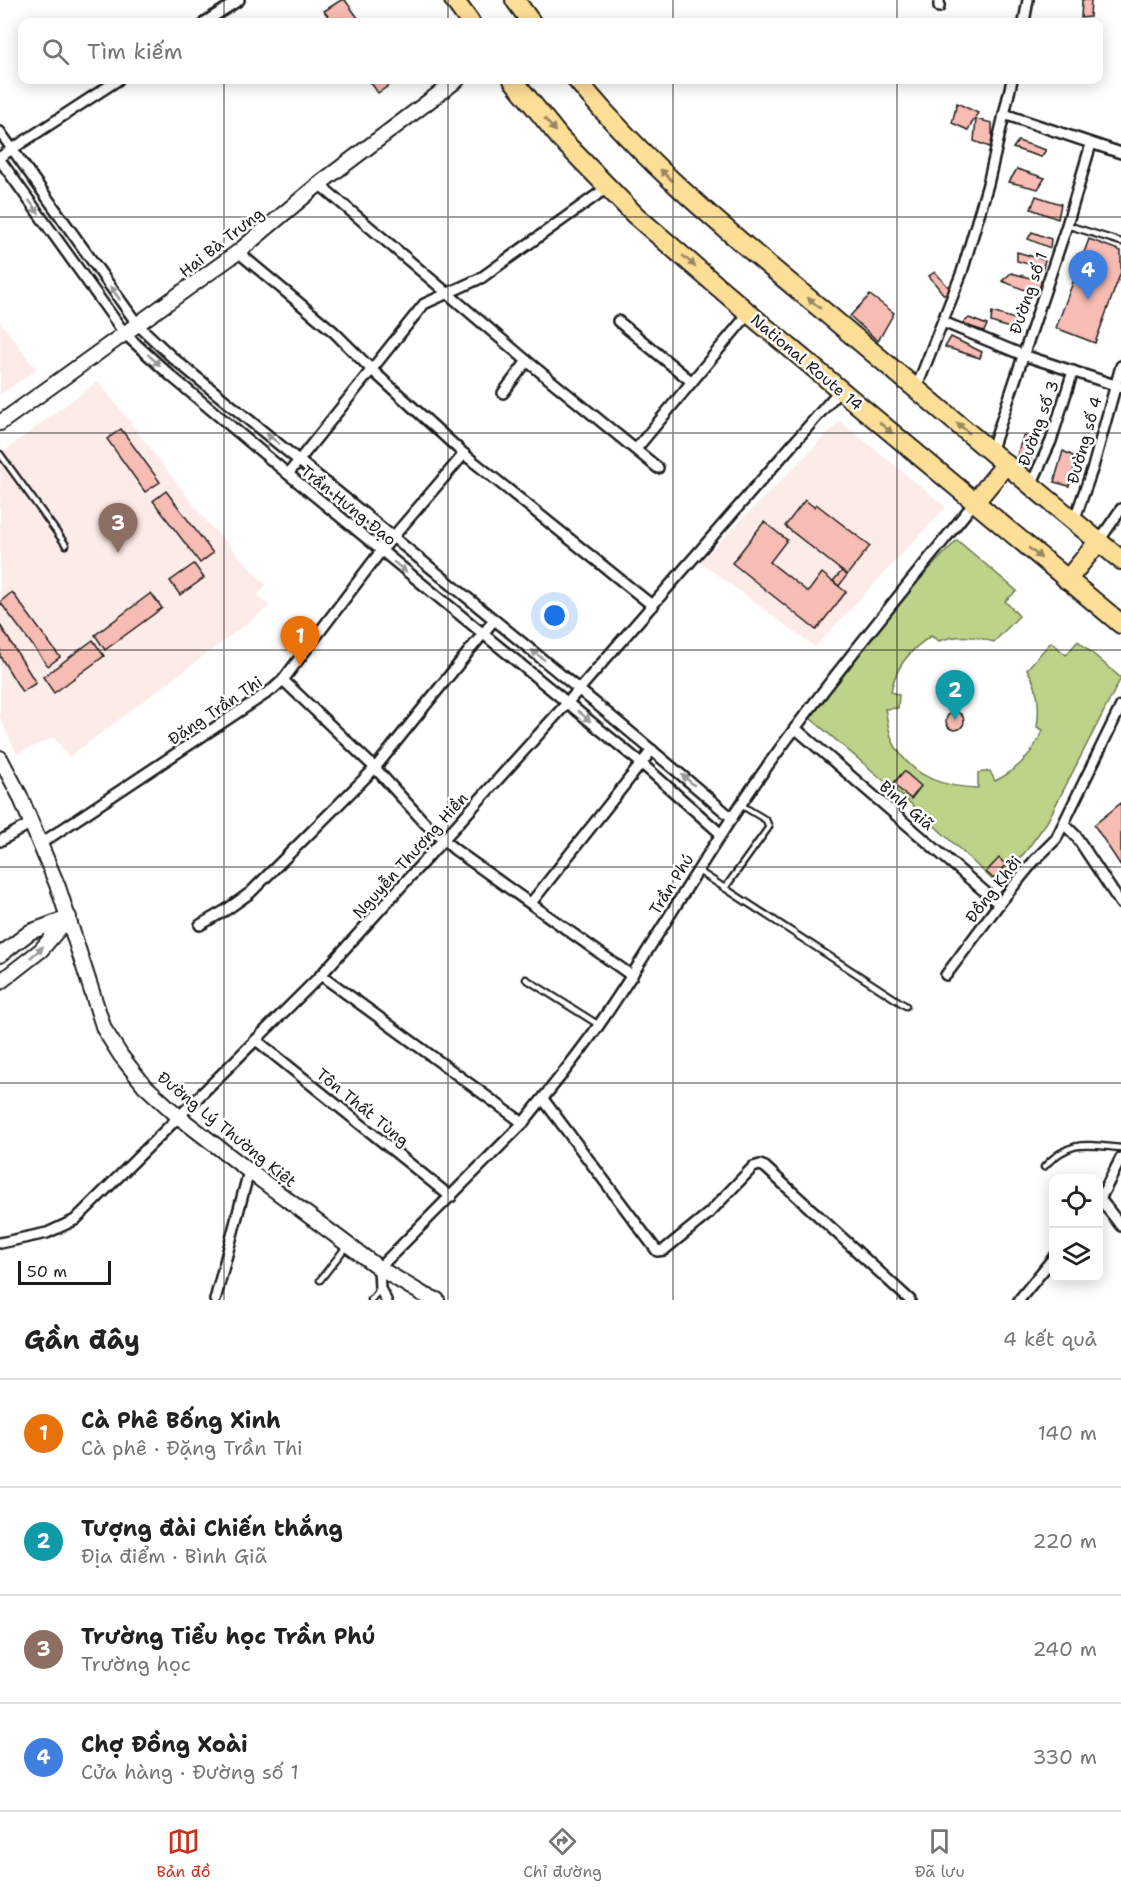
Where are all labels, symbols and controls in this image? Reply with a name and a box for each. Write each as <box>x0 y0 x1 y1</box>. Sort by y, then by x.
search box <box>18 18 1103 84</box>
icon: search <box>39 35 72 68</box>
text: Tìm kiếm <box>87 37 183 66</box>
one-way arrow <box>543 117 556 133</box>
one-way arrow <box>660 169 674 183</box>
one-way arrow <box>28 199 40 215</box>
street label: Hai Bà Trưng <box>175 203 268 282</box>
street label: Đường số 1 <box>1005 249 1052 337</box>
pin: 4 <box>1068 250 1108 300</box>
one-way arrow <box>681 254 696 267</box>
one-way arrow <box>109 285 121 301</box>
one-way arrow <box>807 297 822 310</box>
street label: National Route 14 <box>746 309 867 415</box>
one-way arrow <box>146 353 161 366</box>
street label: Đường số 3 <box>1013 377 1064 469</box>
street label: Đường số 4 <box>1062 394 1107 486</box>
one-way arrow <box>878 421 893 434</box>
one-way arrow <box>956 422 971 435</box>
one-way arrow <box>265 434 280 446</box>
street label: Trần Hưng Đạo <box>297 460 401 550</box>
pin: 3 <box>98 504 138 553</box>
one-way arrow <box>1027 546 1042 559</box>
one-way arrow <box>392 560 408 573</box>
your location <box>540 601 569 630</box>
pin: 1 <box>280 616 320 666</box>
one-way arrow <box>530 649 546 662</box>
pin: 2 <box>936 670 974 720</box>
street label: Đặng Trần Thi <box>164 671 266 750</box>
one-way arrow <box>576 709 592 722</box>
one-way arrow <box>681 774 696 787</box>
street label: Bình Giã <box>875 776 938 835</box>
street label: Nguyễn Thượng Hiền <box>348 788 473 923</box>
street label: Trần Phú <box>644 850 698 919</box>
street label: Đồng Khởi <box>961 852 1026 927</box>
one-way arrow <box>29 946 44 959</box>
street label: Tôn Thất Tùng <box>312 1064 413 1151</box>
street label: Đường Lý Thường Kiệt <box>153 1067 300 1192</box>
map controls <box>1049 1174 1103 1282</box>
button: locate <box>1049 1174 1103 1228</box>
button: layers <box>1049 1228 1103 1282</box>
scale bar <box>18 1258 111 1286</box>
text: 50 m <box>27 1261 67 1282</box>
text: Gần đây <box>24 1322 140 1357</box>
text: 4 kết quả <box>1003 1326 1097 1352</box>
text: Cà Phê Bống Xinh <box>81 1406 281 1435</box>
text: 1 <box>39 1420 48 1446</box>
text: 140 m <box>1038 1420 1097 1446</box>
text: Cà phê · Đặng Trần Thi <box>81 1435 303 1461</box>
text: Tượng đài Chiến thắng <box>81 1514 343 1543</box>
text: 2 <box>37 1528 51 1554</box>
text: 220 m <box>1033 1528 1097 1554</box>
text: Địa điểm · Bình Giã <box>81 1543 267 1569</box>
text: Trường Tiểu học Trần Phú <box>81 1622 375 1651</box>
text: 3 <box>37 1636 51 1662</box>
text: 240 m <box>1032 1636 1097 1662</box>
text: Trường học <box>81 1651 191 1677</box>
text: Chợ Đồng Xoài <box>81 1730 248 1759</box>
text: 4 <box>37 1744 51 1770</box>
text: 330 m <box>1033 1744 1097 1770</box>
text: Cửa hàng · Đường số 1 <box>81 1759 299 1785</box>
tab: Bản đồ <box>156 1825 210 1882</box>
tab: Chỉ đường <box>523 1825 602 1882</box>
tab: Đã lưu <box>915 1825 965 1882</box>

